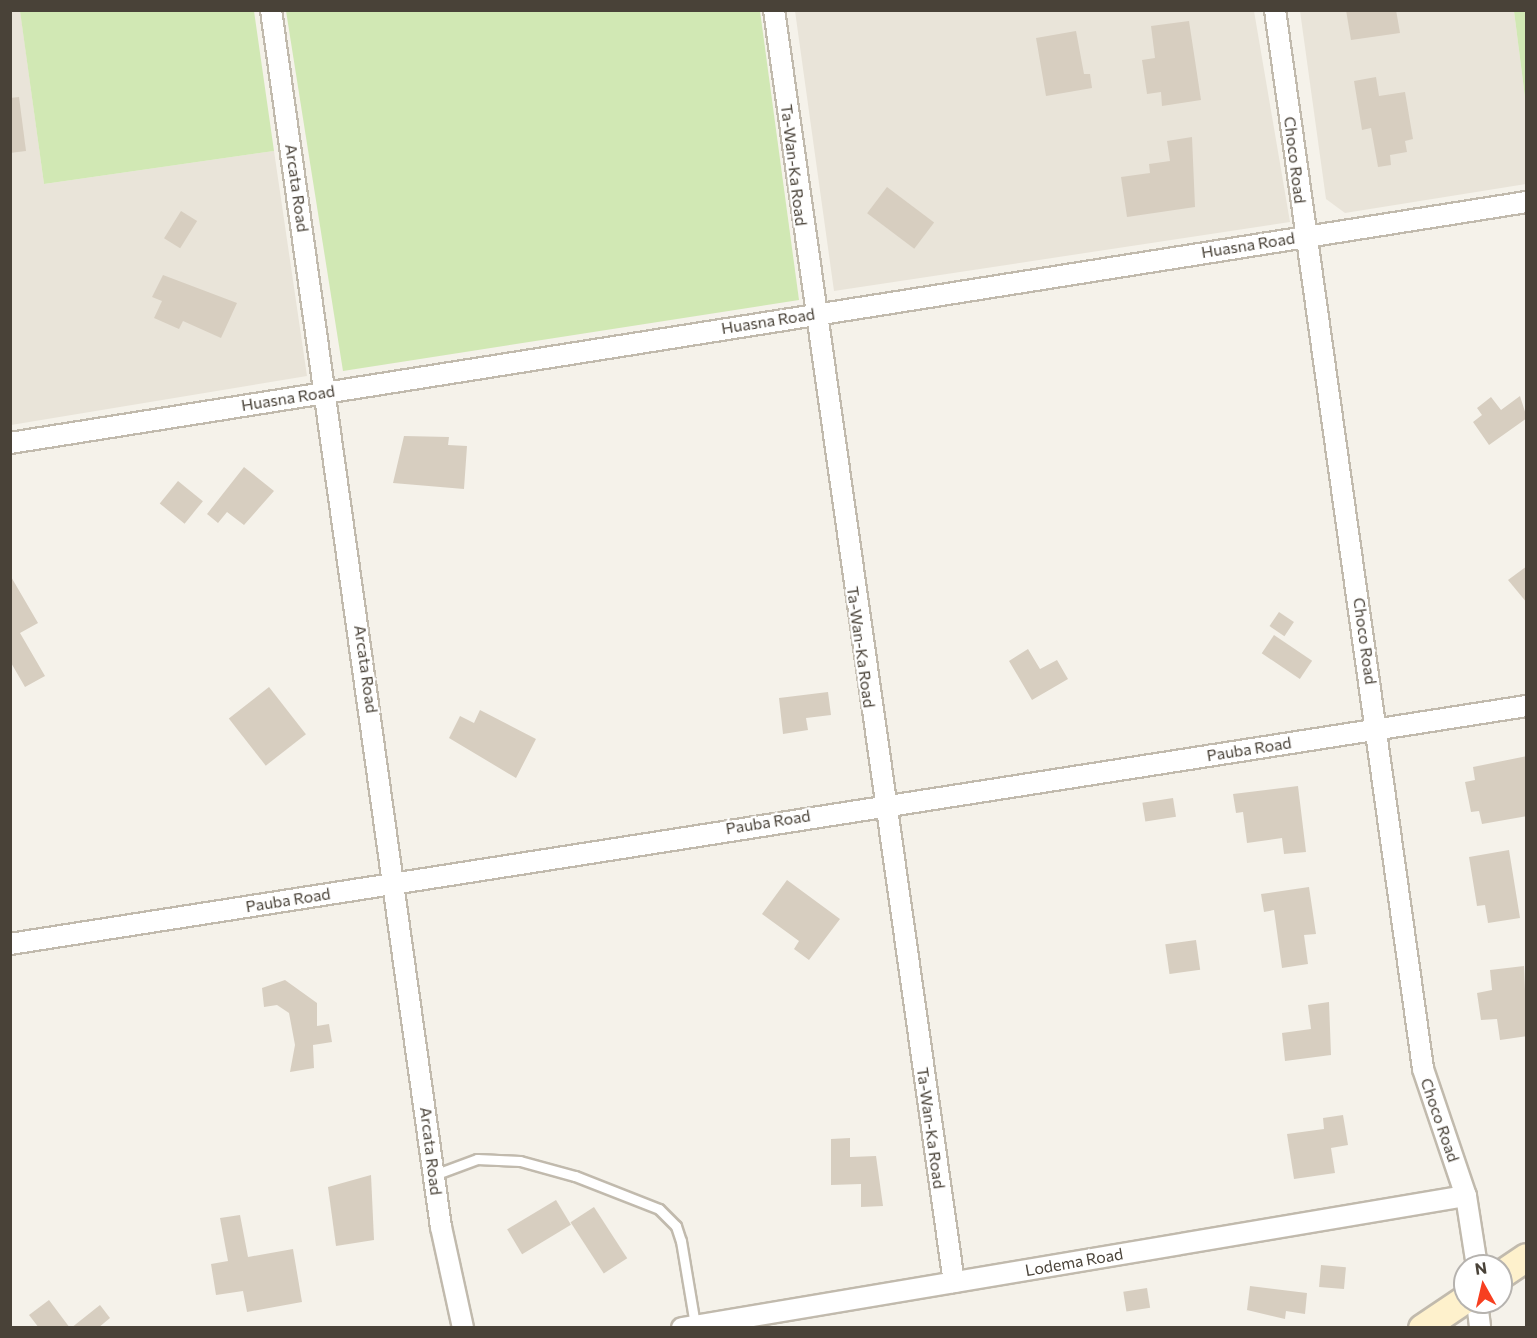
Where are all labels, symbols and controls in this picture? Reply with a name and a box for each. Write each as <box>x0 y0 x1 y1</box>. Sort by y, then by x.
street label: Ta-Wan-Ka Road <box>777 103 811 227</box>
street label: Choco Road <box>1280 115 1310 205</box>
street label: Arcata Road <box>281 143 313 233</box>
street label: Huasna Road <box>1200 228 1296 262</box>
street label: Huasna Road <box>720 304 816 338</box>
street label: Huasna Road <box>240 381 336 415</box>
street label: Ta-Wan-Ka Road <box>843 585 879 709</box>
street label: Choco Road <box>1349 596 1381 686</box>
street label: Arcata Road <box>350 624 382 714</box>
street label: Pauba Road <box>1205 733 1293 765</box>
street label: Pauba Road <box>724 806 812 838</box>
street label: Pauba Road <box>244 884 332 916</box>
street label: Ta-Wan-Ka Road <box>913 1066 949 1190</box>
street label: Choco Road <box>1417 1075 1463 1165</box>
street label: Arcata Road <box>416 1106 446 1196</box>
street label: Lodema Road <box>1024 1244 1124 1280</box>
north arrow <box>1453 1254 1513 1314</box>
text: N <box>1473 1257 1488 1278</box>

